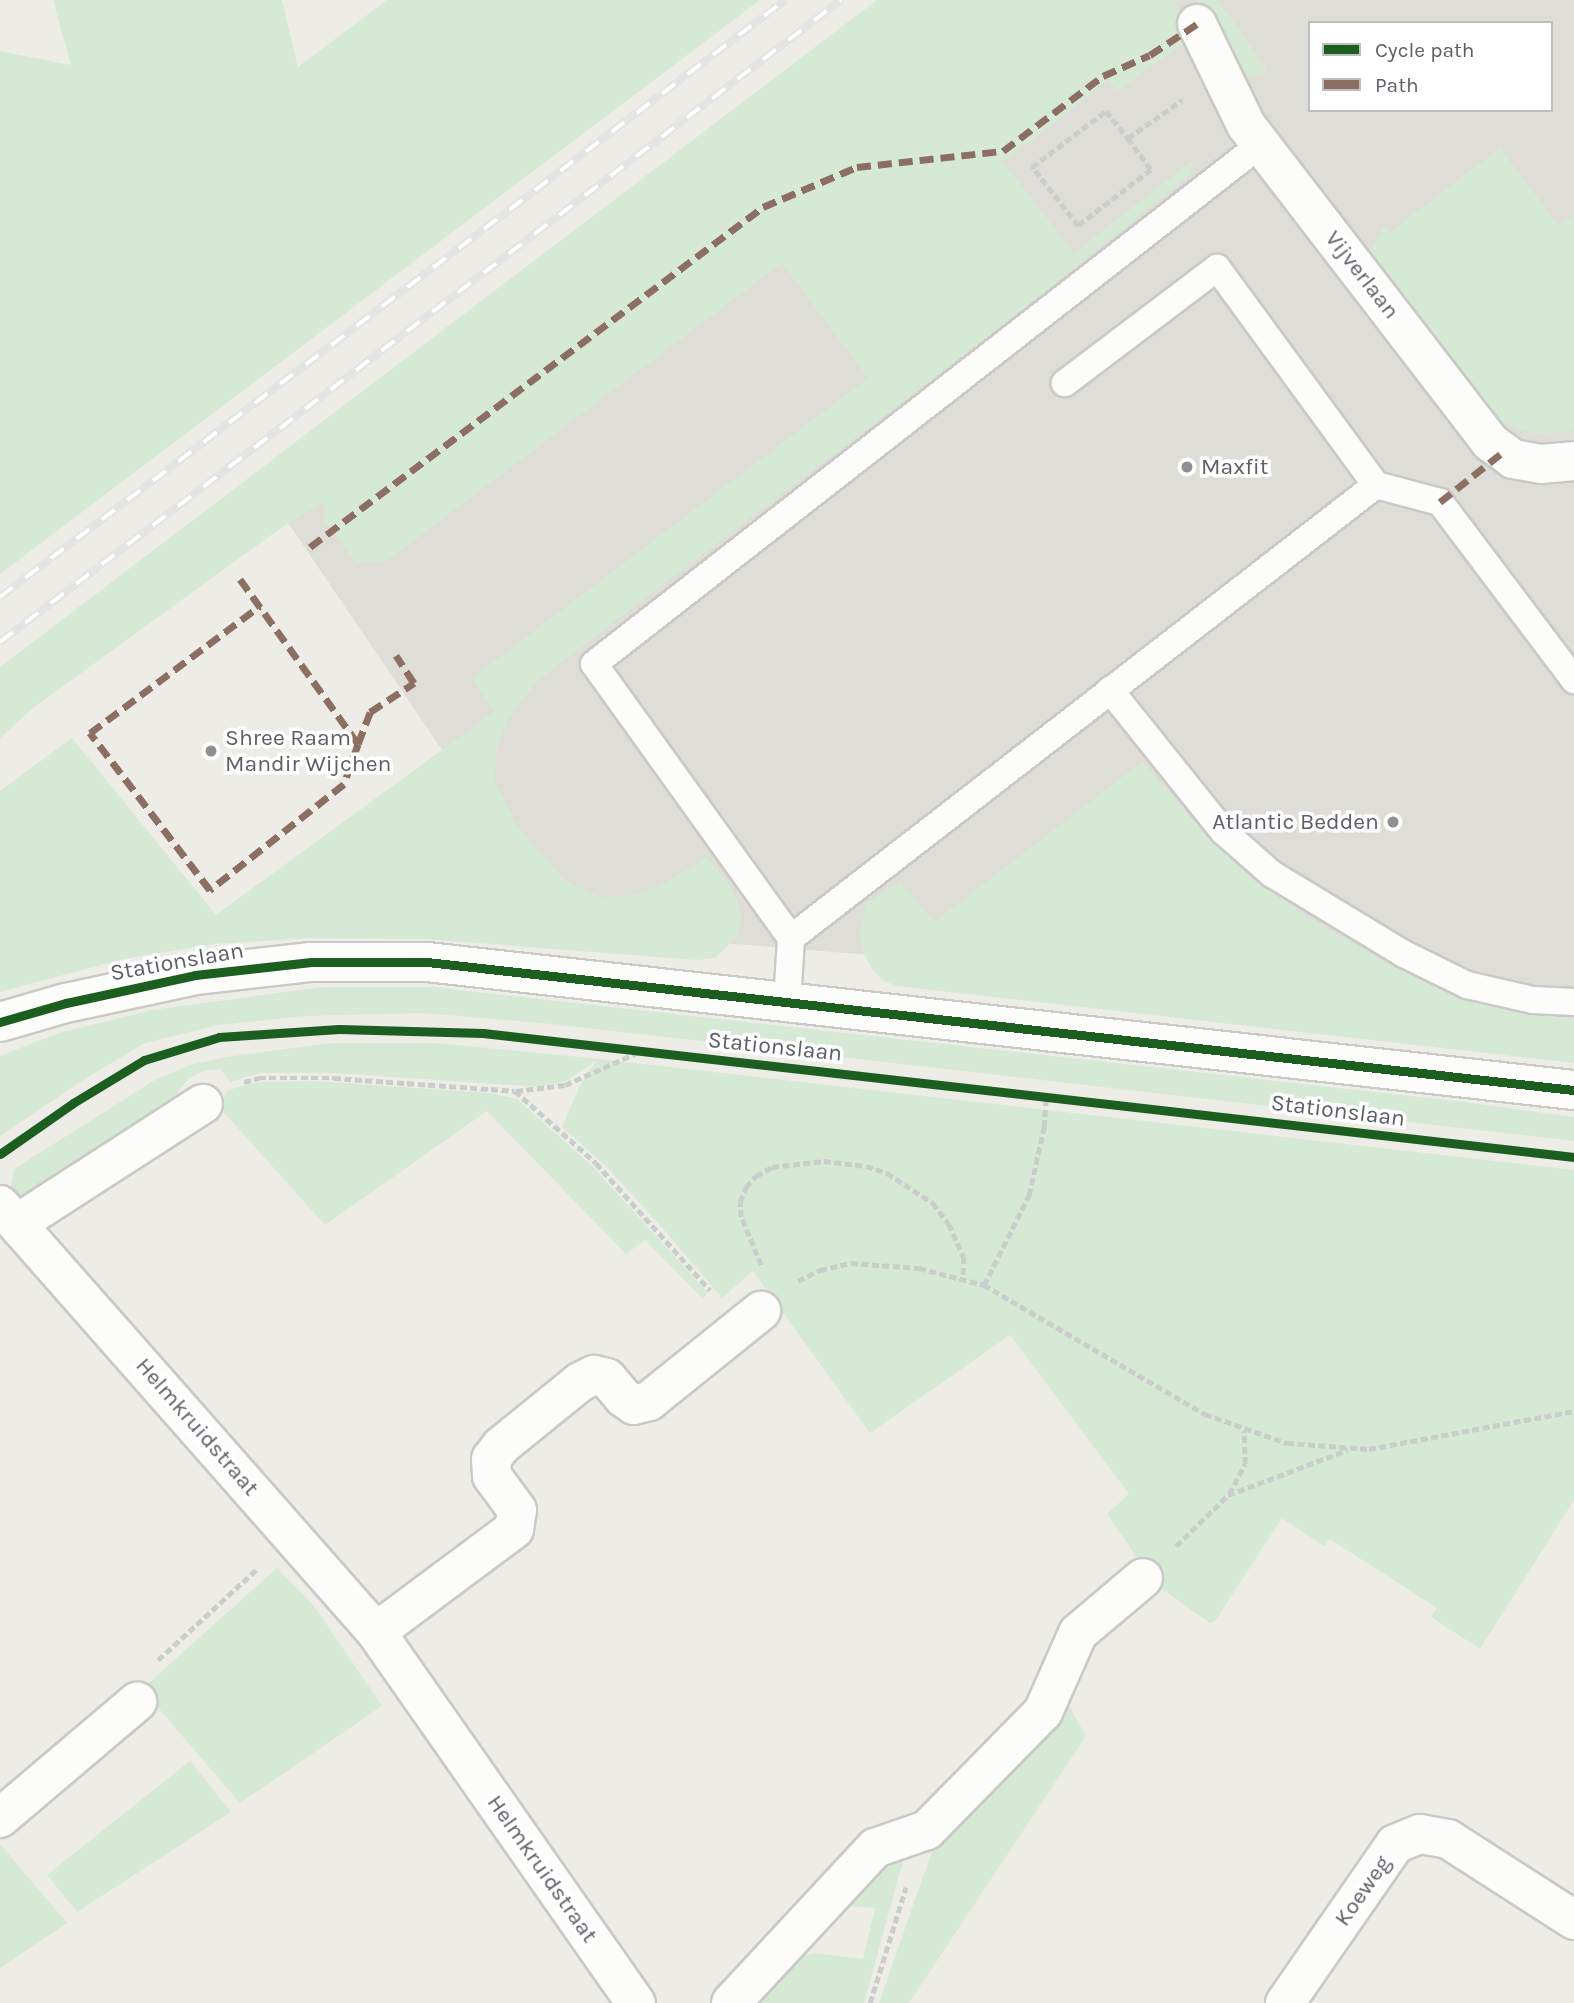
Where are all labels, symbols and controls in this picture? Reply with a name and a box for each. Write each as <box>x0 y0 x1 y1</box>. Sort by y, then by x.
legend <box>1308 21 1553 112</box>
text: Cycle path <box>1375 38 1475 62</box>
text: Path <box>1375 73 1419 97</box>
street label: Vijverlaan <box>1319 225 1405 325</box>
place label: Maxfit <box>1201 453 1268 481</box>
marker: Maxfit <box>1179 459 1195 475</box>
place label: Shree Raam Mandir Wijchen <box>225 724 391 778</box>
marker: Shree Raam Mandir Wijchen <box>203 743 219 759</box>
place label: Atlantic Bedden <box>1212 808 1379 836</box>
marker: Atlantic Bedden <box>1385 814 1401 830</box>
street label: Stationslaan <box>108 937 246 987</box>
street label: Stationslaan <box>706 1026 844 1068</box>
street label: Stationslaan <box>1269 1089 1407 1133</box>
street label: Helmkruidstraat <box>130 1352 264 1502</box>
street label: Helmkruidstraat <box>481 1790 603 1948</box>
street label: Koeweg <box>1329 1850 1397 1932</box>

